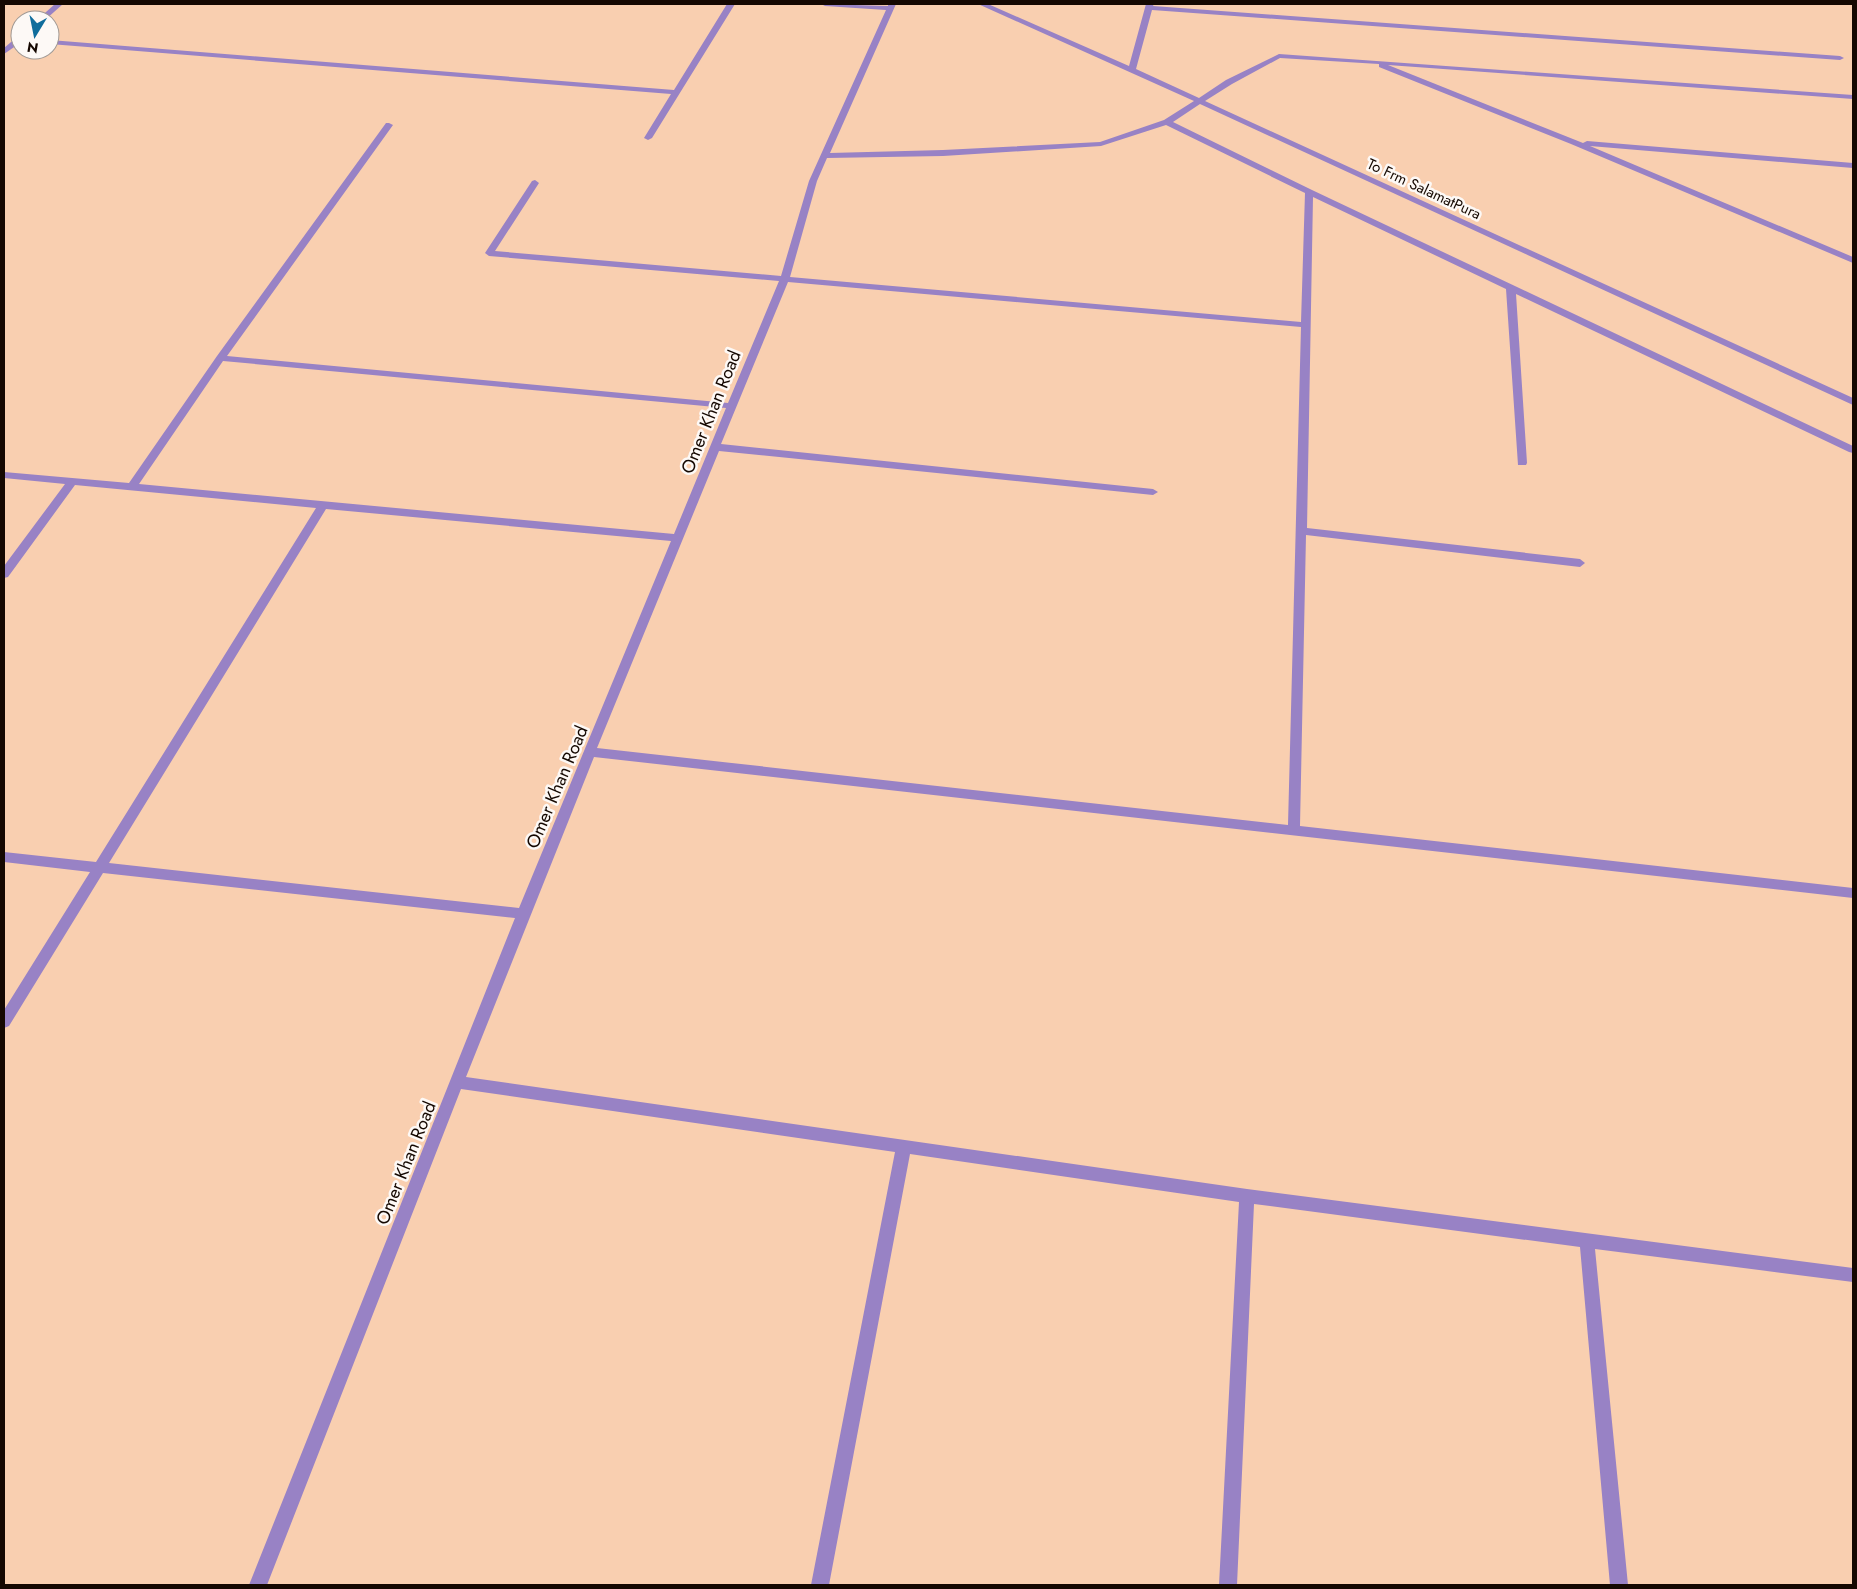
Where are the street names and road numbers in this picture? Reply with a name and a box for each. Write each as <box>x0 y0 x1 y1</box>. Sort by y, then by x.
street label: To Frm SalamatPura <box>1363 153 1485 225</box>
street label: Omer Khan Road <box>674 346 748 478</box>
street label: Omer Khan Road <box>519 722 595 852</box>
street label: Omer Khan Road <box>369 1097 443 1229</box>

